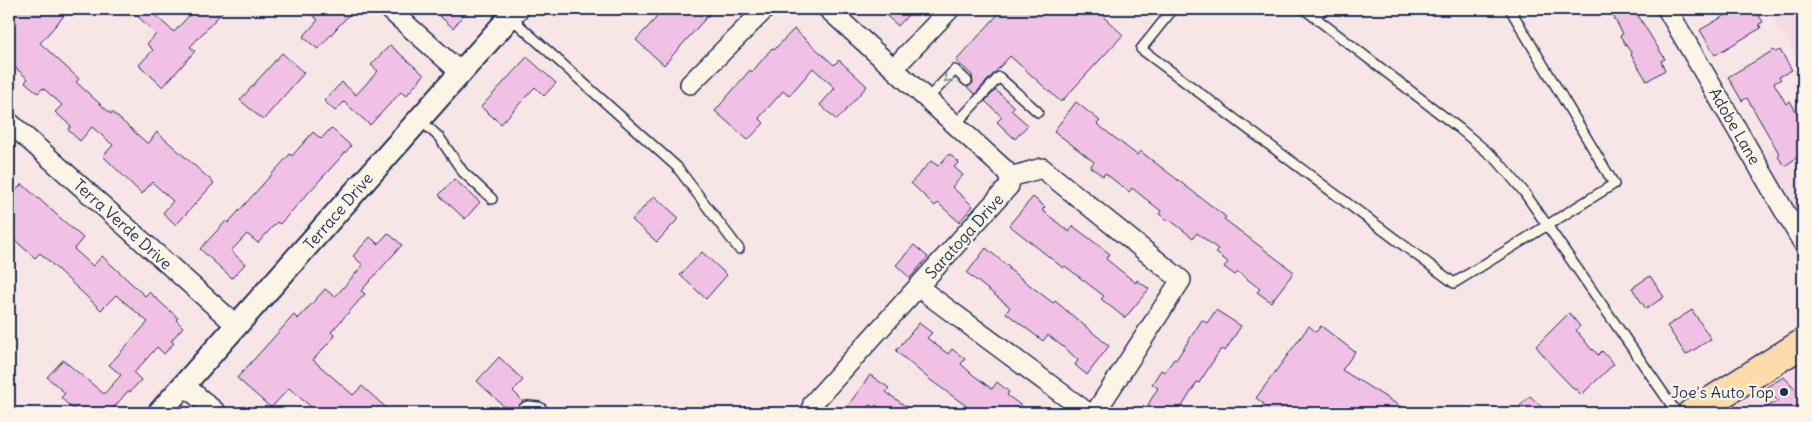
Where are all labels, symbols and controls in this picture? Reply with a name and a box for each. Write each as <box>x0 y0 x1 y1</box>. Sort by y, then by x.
one-way arrow <box>944 73 953 82</box>
street label: Adobe Lane <box>1705 84 1765 168</box>
street label: Terrace Drive <box>299 168 377 254</box>
street label: Terra Verde Drive <box>70 175 176 273</box>
street label: Saratoga Drive <box>921 189 1007 283</box>
place label: Joe's Auto Top <box>1671 382 1774 402</box>
marker: Joe's Auto Top <box>1778 386 1790 398</box>

